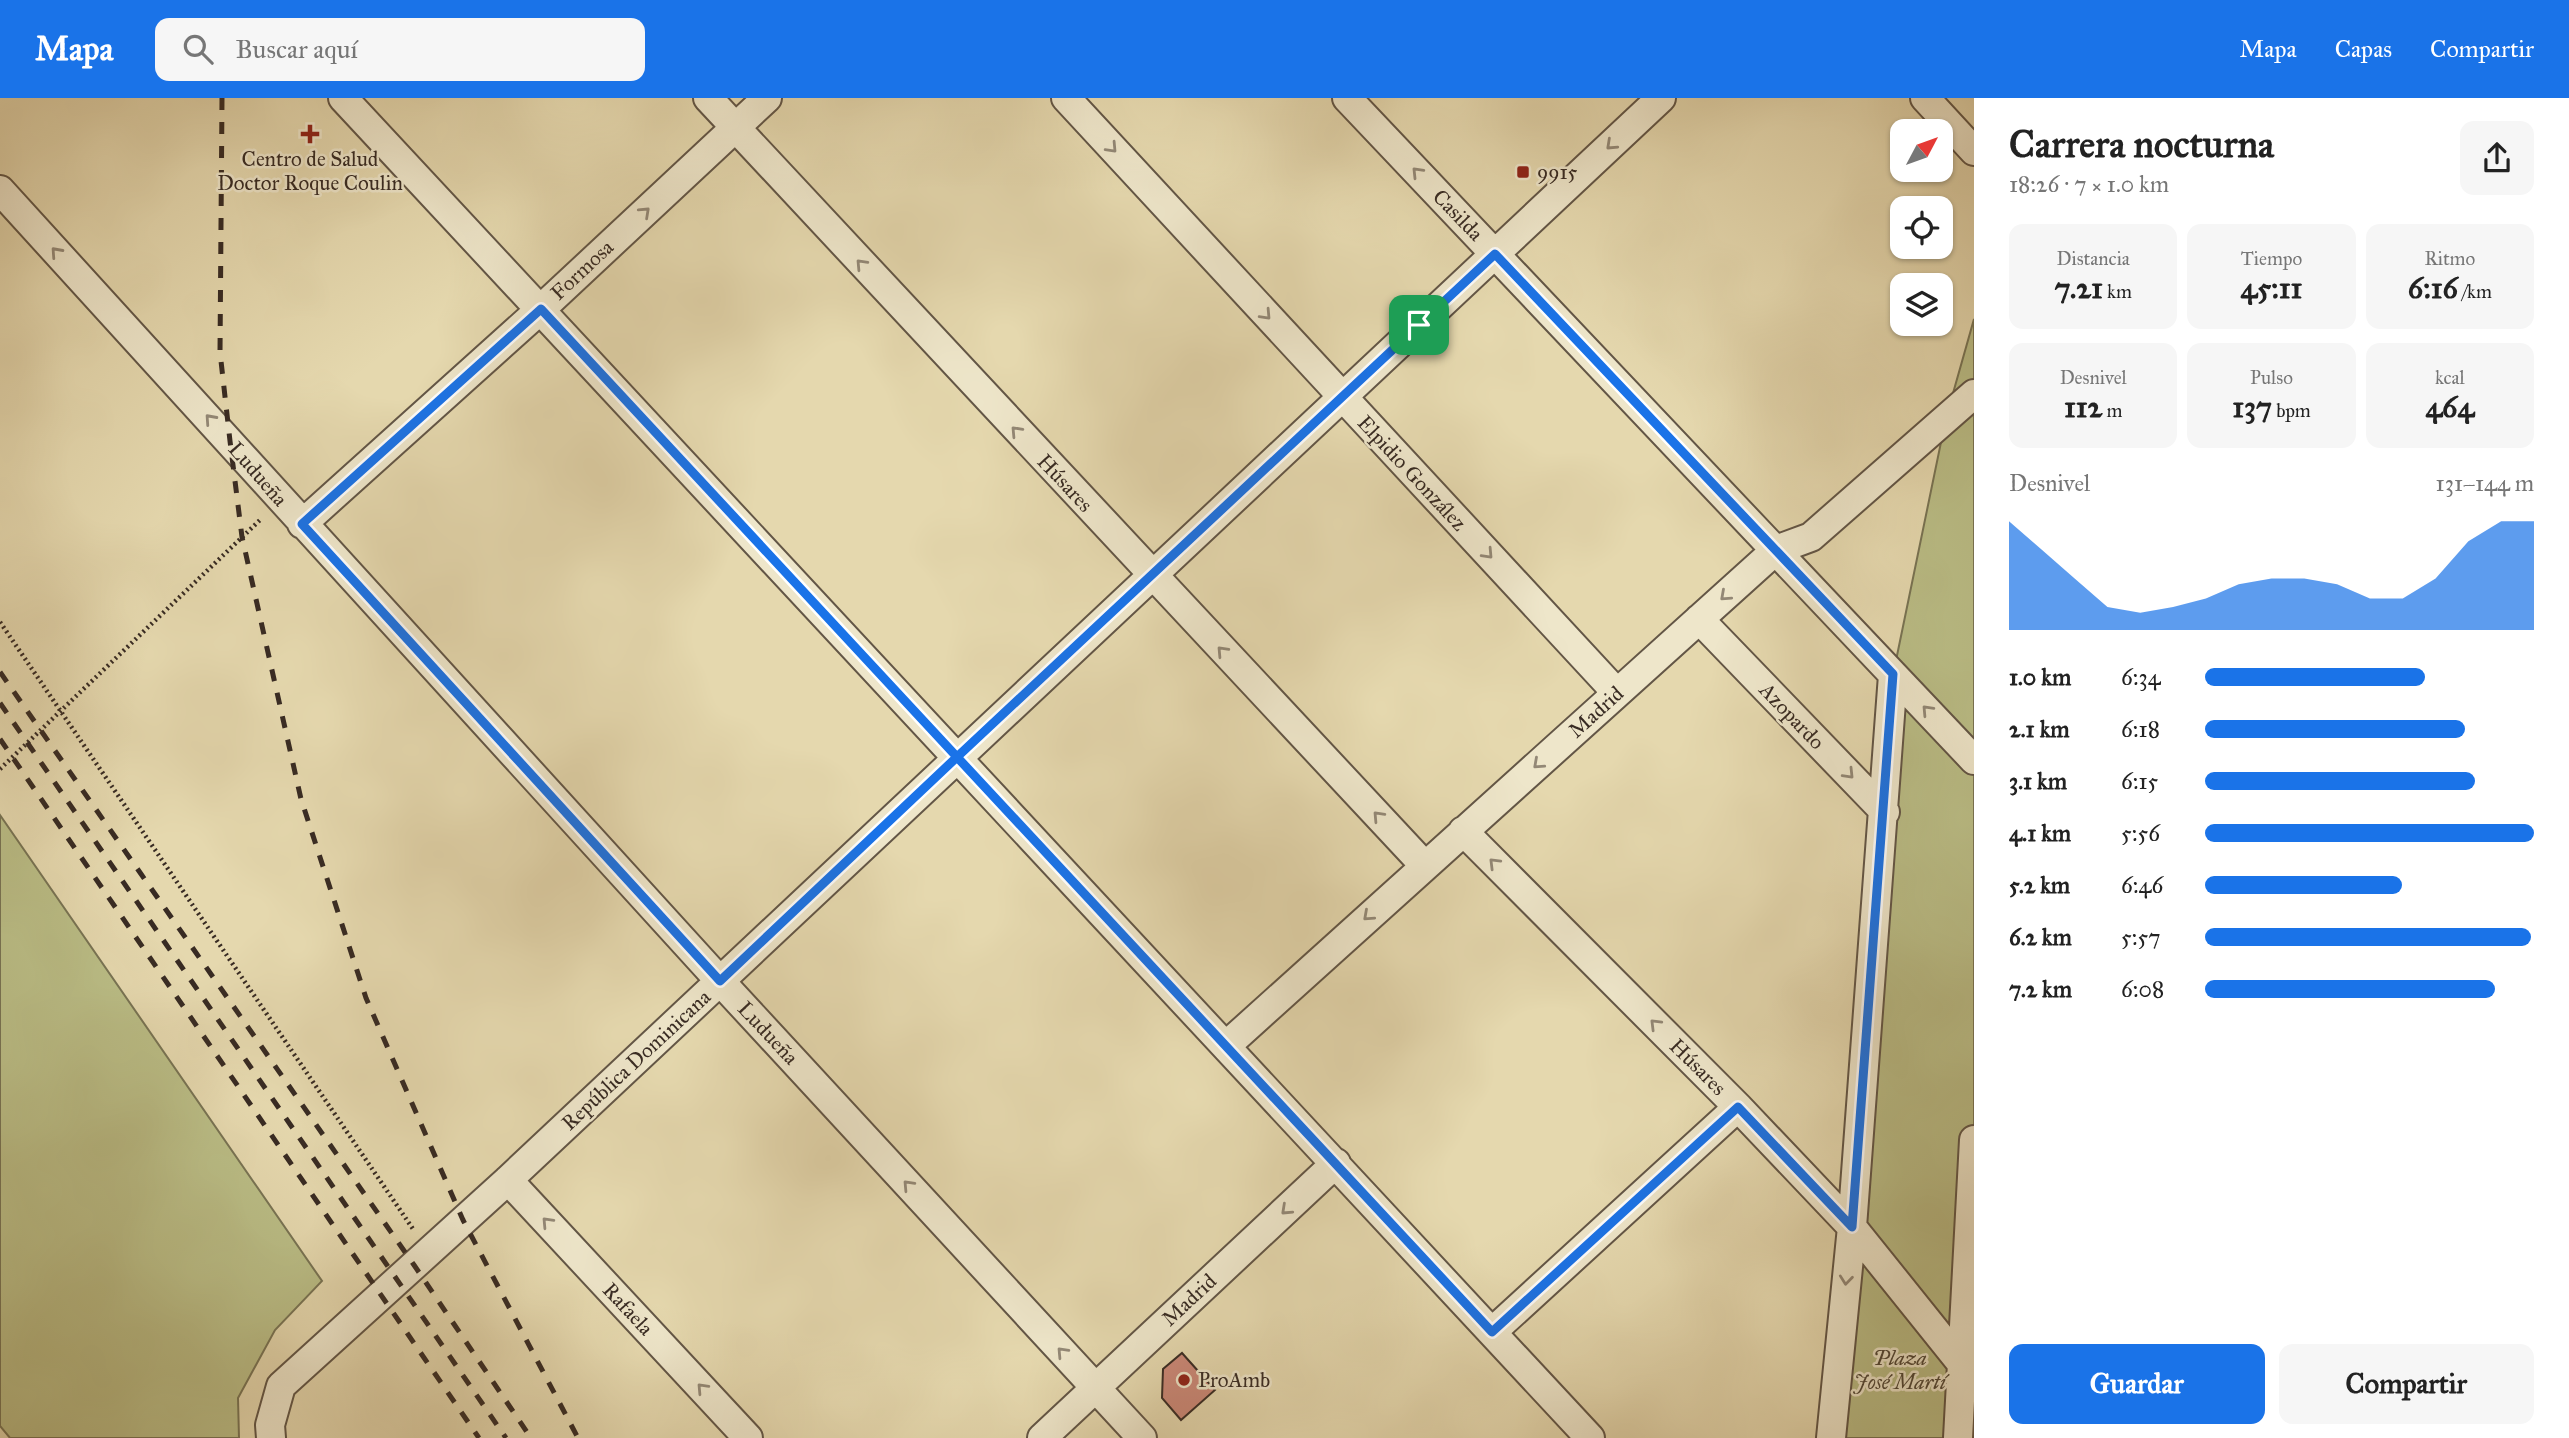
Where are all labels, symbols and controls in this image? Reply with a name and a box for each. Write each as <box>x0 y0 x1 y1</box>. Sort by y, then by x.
search box <box>155 18 645 81</box>
text: Mapa <box>35 29 113 69</box>
icon: search <box>179 30 217 68</box>
text: Buscar aquí <box>235 33 358 65</box>
text: Mapa <box>2240 34 2297 64</box>
text: Capas <box>2335 34 2392 64</box>
text: Compartir <box>2430 34 2534 64</box>
north arrow <box>1890 119 1953 182</box>
map controls <box>1890 119 1953 336</box>
text: Carrera nocturna <box>2009 121 2274 167</box>
button: share <box>2460 121 2534 195</box>
marker: Centro de Salud Doctor Roque Coulin <box>300 124 320 144</box>
one-way arrow <box>1606 136 1619 149</box>
one-way arrow <box>1104 140 1116 153</box>
place label: Centro de Salud Doctor Roque Coulin <box>217 146 403 196</box>
place label: 9915 <box>1537 159 1578 185</box>
marker: 9915 <box>1515 164 1531 180</box>
one-way arrow <box>1412 167 1425 180</box>
text: 18:26 · 7 × 1.0 km <box>2009 170 2169 198</box>
street label: Casilda <box>1427 184 1489 246</box>
button: locate <box>1890 196 1953 259</box>
one-way arrow <box>636 207 649 220</box>
street label: Formosa <box>545 234 619 306</box>
one-way arrow <box>52 247 65 260</box>
text: Distancia <box>2056 247 2130 270</box>
text: Tiempo <box>2241 247 2302 270</box>
text: Ritmo <box>2424 247 2475 270</box>
one-way arrow <box>857 259 870 272</box>
text: 7.21 <box>2054 270 2103 306</box>
text: 45:11 <box>2241 270 2302 306</box>
text: 6:16 <box>2408 270 2458 306</box>
button: layers <box>1890 273 1953 336</box>
text: km <box>2103 280 2132 303</box>
text: /km <box>2458 280 2492 303</box>
pin <box>1389 295 1449 355</box>
icon: arrive <box>1400 306 1438 344</box>
one-way arrow <box>1258 307 1271 320</box>
text: Desnivel <box>2060 366 2127 389</box>
text: Pulso <box>2250 366 2293 389</box>
text: kcal <box>2435 366 2465 389</box>
text: 112 <box>2064 389 2102 425</box>
text: 137 <box>2232 389 2272 425</box>
text: 464 <box>2425 389 2474 425</box>
text: m <box>2102 399 2122 422</box>
text: bpm <box>2272 399 2311 422</box>
street label: Elpidio González <box>1352 410 1472 536</box>
one-way arrow <box>206 415 218 428</box>
one-way arrow <box>1012 426 1025 439</box>
street label: Ludueña <box>223 436 293 512</box>
street label: Húsares <box>1032 449 1098 517</box>
text: Desnivel <box>2009 469 2090 497</box>
text: 131–144 m <box>2436 469 2534 497</box>
one-way arrow <box>1479 546 1492 559</box>
one-way arrow <box>1720 588 1733 600</box>
one-way arrow <box>1217 646 1230 659</box>
text: 1.0 km <box>2009 663 2071 691</box>
text: 6:34 <box>2121 663 2161 691</box>
street label: Azopardo <box>1753 676 1830 755</box>
street label: Madrid <box>1563 680 1629 743</box>
one-way arrow <box>1923 706 1936 719</box>
text: 2.1 km <box>2009 715 2070 743</box>
text: 6:18 <box>2121 715 2160 743</box>
one-way arrow <box>1533 756 1546 768</box>
one-way arrow <box>1840 766 1853 779</box>
text: 3.1 km <box>2009 767 2067 795</box>
text: 6:15 <box>2121 767 2158 795</box>
one-way arrow <box>1373 811 1386 824</box>
text: 4.1 km <box>2009 819 2071 847</box>
text: 5:56 <box>2121 819 2160 847</box>
one-way arrow <box>1490 858 1503 871</box>
text: 5.2 km <box>2009 871 2070 899</box>
text: 6:46 <box>2121 871 2163 899</box>
one-way arrow <box>1364 908 1377 921</box>
text: 6.2 km <box>2009 923 2072 951</box>
text: 5:57 <box>2121 923 2160 951</box>
text: 7.2 km <box>2009 975 2072 1003</box>
text: 6:08 <box>2121 975 2164 1003</box>
street label: República Dominicana <box>556 984 716 1136</box>
street label: Ludueña <box>732 996 804 1070</box>
one-way arrow <box>1650 1019 1663 1032</box>
street label: Húsares <box>1664 1033 1732 1101</box>
one-way arrow <box>904 1180 916 1193</box>
one-way arrow <box>1281 1201 1294 1214</box>
one-way arrow <box>542 1217 555 1230</box>
street label: Madrid <box>1156 1268 1222 1332</box>
one-way arrow <box>1839 1274 1854 1286</box>
street label: Rafaela <box>597 1277 659 1341</box>
button: Guardar <box>2009 1344 2265 1424</box>
button: Compartir <box>2279 1344 2534 1424</box>
park label: Plaza José Martí <box>1853 1345 1950 1395</box>
one-way arrow <box>1058 1347 1070 1360</box>
place label: ProAmb <box>1198 1367 1270 1393</box>
marker: ProAmb <box>1176 1372 1192 1388</box>
one-way arrow <box>697 1383 710 1396</box>

